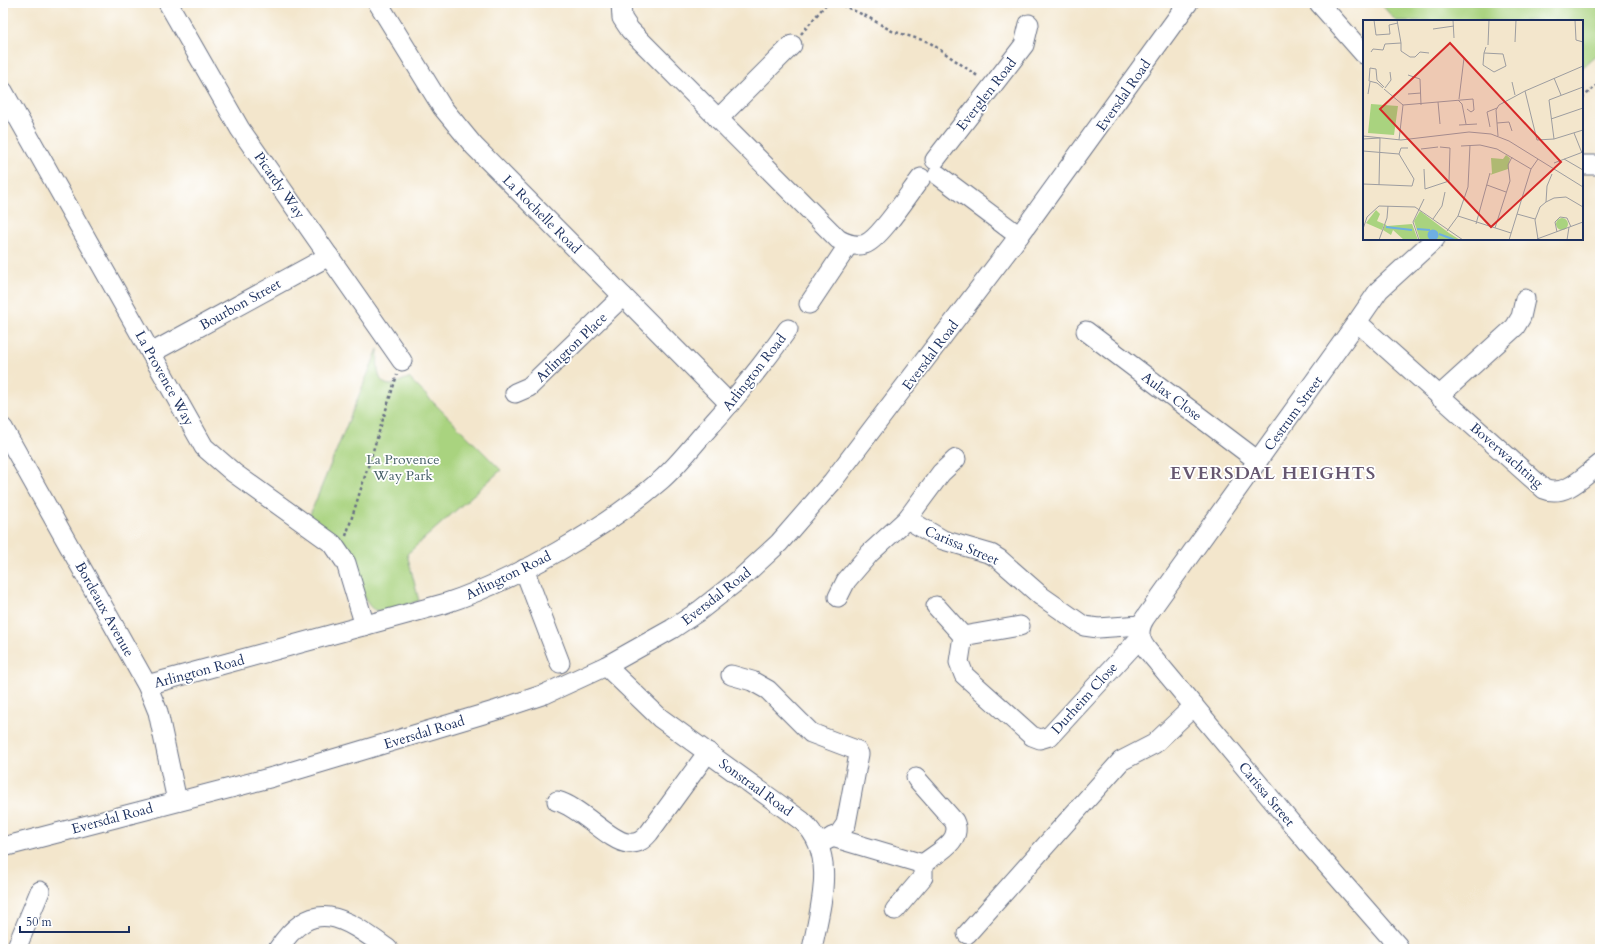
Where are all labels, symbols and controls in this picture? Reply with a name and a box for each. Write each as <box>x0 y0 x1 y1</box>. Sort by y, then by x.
inset map <box>1363 20 1583 240</box>
street label: Everglen Road <box>952 54 1021 135</box>
street label: Eversdal Road <box>1092 55 1155 135</box>
street label: Picardy Way <box>250 148 310 223</box>
street label: La Rochelle Road <box>498 171 586 258</box>
street label: Bourbon Street <box>196 274 285 335</box>
street label: Arlington Place <box>531 308 611 386</box>
street label: Eversdal Road <box>898 316 963 394</box>
street label: La Provence Way <box>131 327 199 430</box>
street label: Arlington Road <box>718 329 791 415</box>
street label: Aulax Close <box>1138 367 1206 425</box>
street label: Cestrum Street <box>1260 372 1327 455</box>
street label: Boverwachting <box>1466 418 1547 493</box>
park label: La Provence Way Park <box>366 450 440 485</box>
district label: EVERSDAL HEIGHTS <box>1170 461 1376 486</box>
street label: Carissa Street <box>922 521 1002 570</box>
street label: Arlington Road <box>462 546 555 604</box>
street label: Bordeaux Avenue <box>71 558 139 660</box>
street label: Eversdal Road <box>678 563 755 630</box>
street label: Arlington Road <box>152 650 247 693</box>
street label: Durheim Close <box>1047 658 1122 738</box>
street label: Eversdal Road <box>381 711 467 754</box>
street label: Sonstraal Road <box>715 754 797 821</box>
street label: Carissa Street <box>1234 758 1300 831</box>
street label: Eversdal Road <box>69 798 155 838</box>
scale bar <box>20 908 129 934</box>
text: 50 m <box>26 914 53 930</box>

